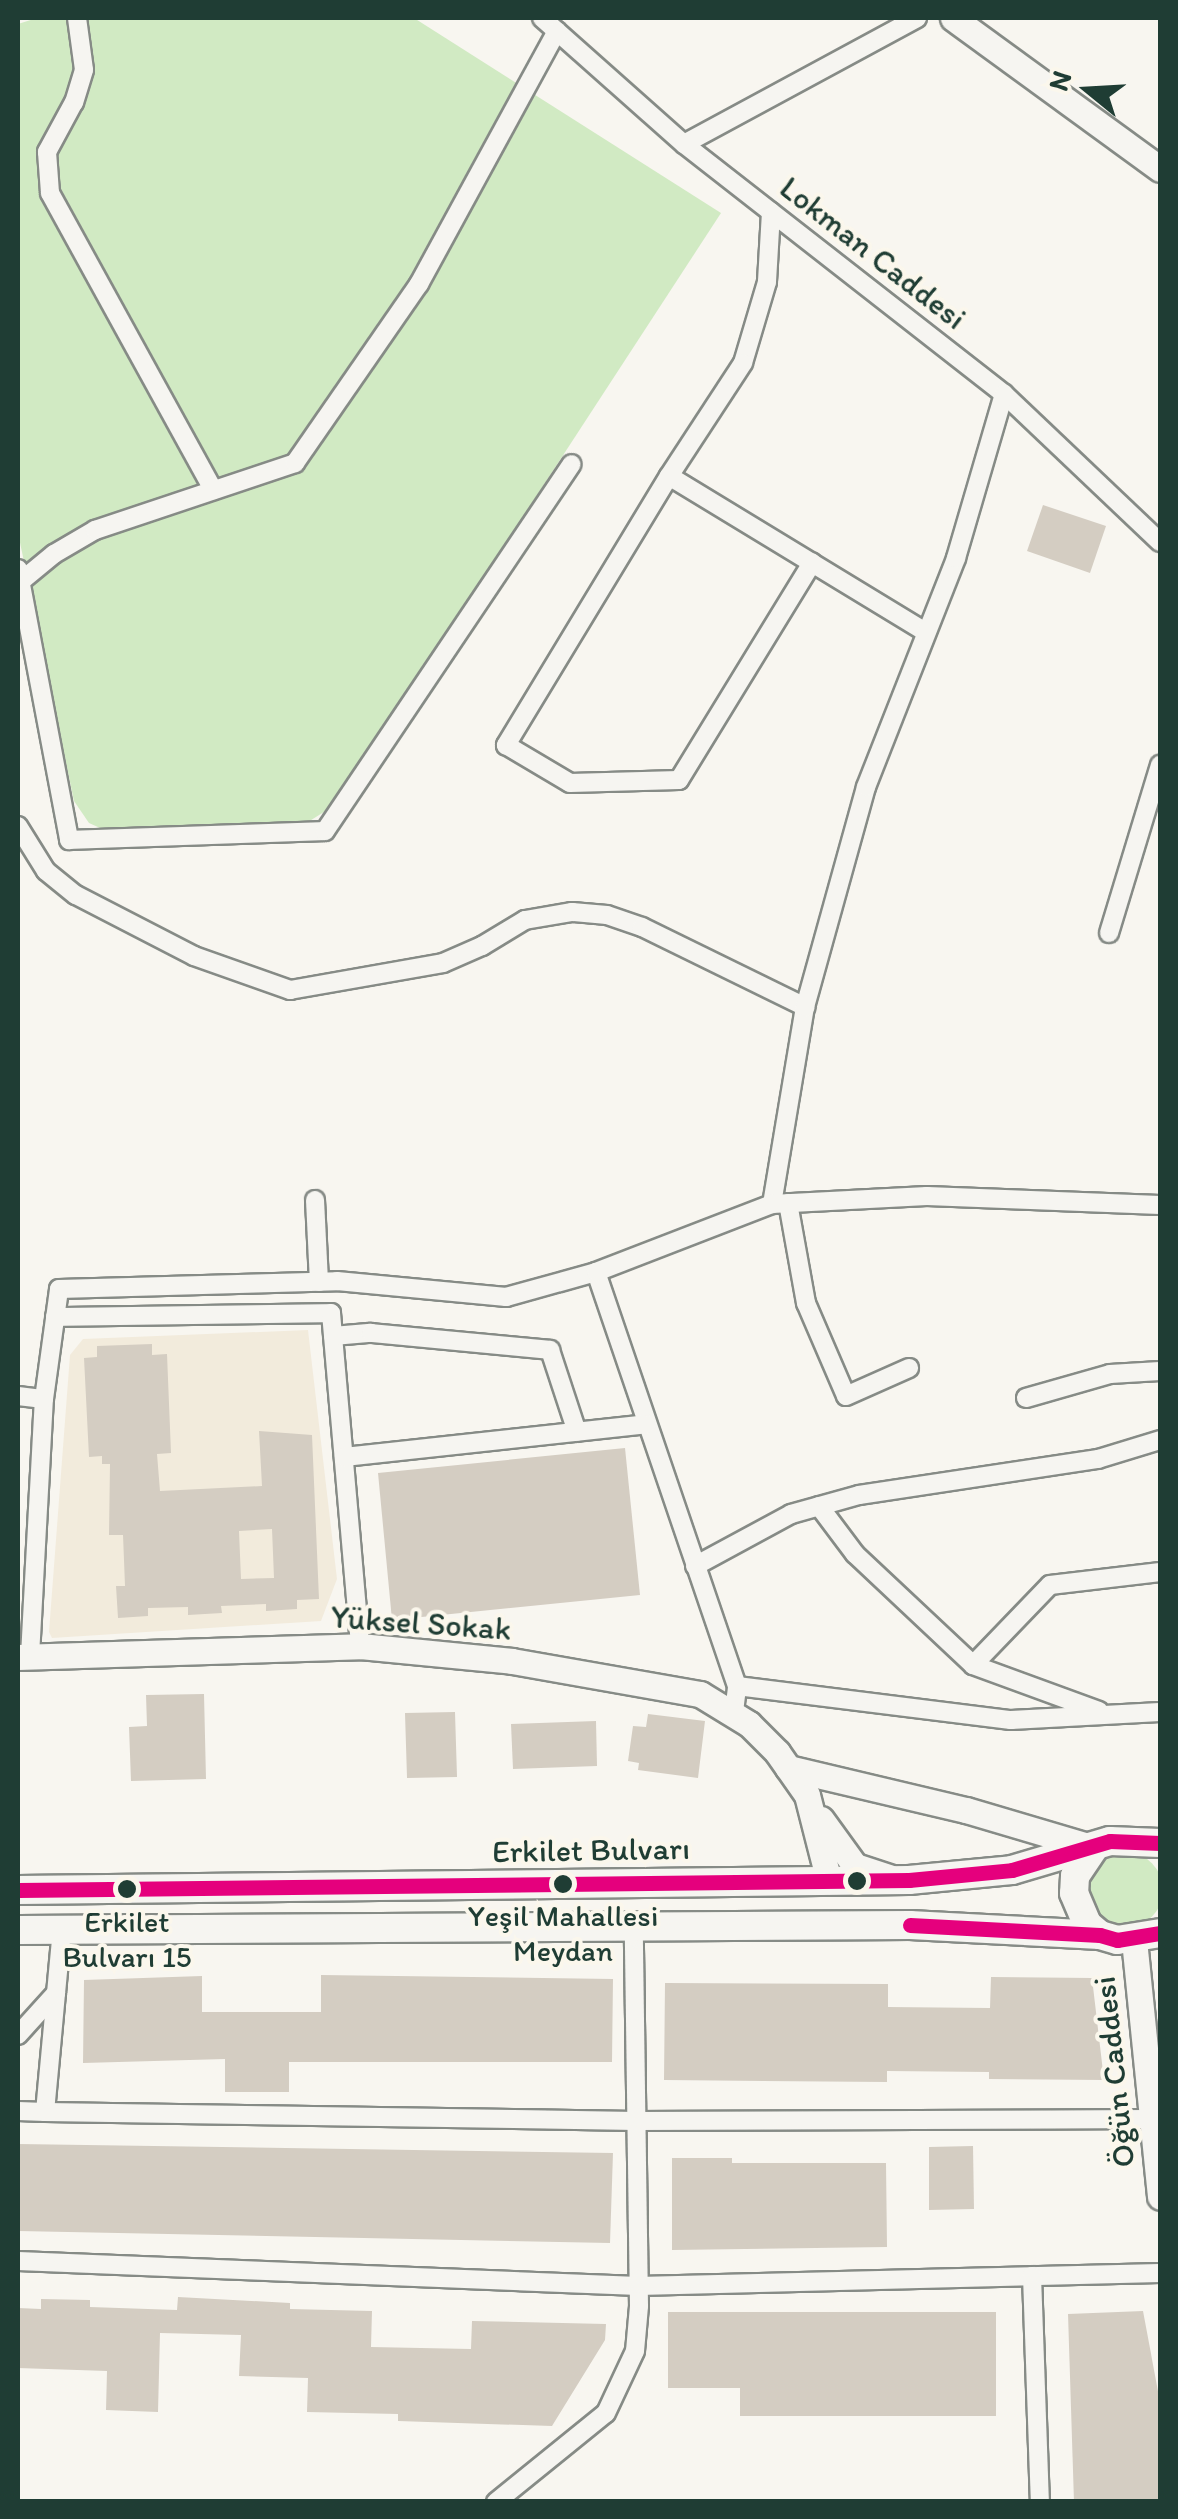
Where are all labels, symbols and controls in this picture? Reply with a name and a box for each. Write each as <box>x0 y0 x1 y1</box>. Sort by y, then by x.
north arrow <box>1038 40 1138 140</box>
text: N <box>1040 66 1079 95</box>
street label: Lokman Caddesi <box>772 168 974 338</box>
street label: Yüksel Sokak <box>330 1598 512 1648</box>
street label: Erkilet Bulvarı <box>492 1829 690 1871</box>
unlabelled marker <box>847 1871 867 1891</box>
marker: Yeşil Mahallesi Meydan <box>553 1874 573 1894</box>
marker: Erkilet Bulvarı 15 <box>117 1879 137 1899</box>
place label: Yeşil Mahallesi Meydan <box>468 1898 658 1968</box>
place label: Erkilet Bulvarı 15 <box>62 1904 192 1974</box>
street label: Öğün Caddesi <box>1085 1974 1143 2170</box>

